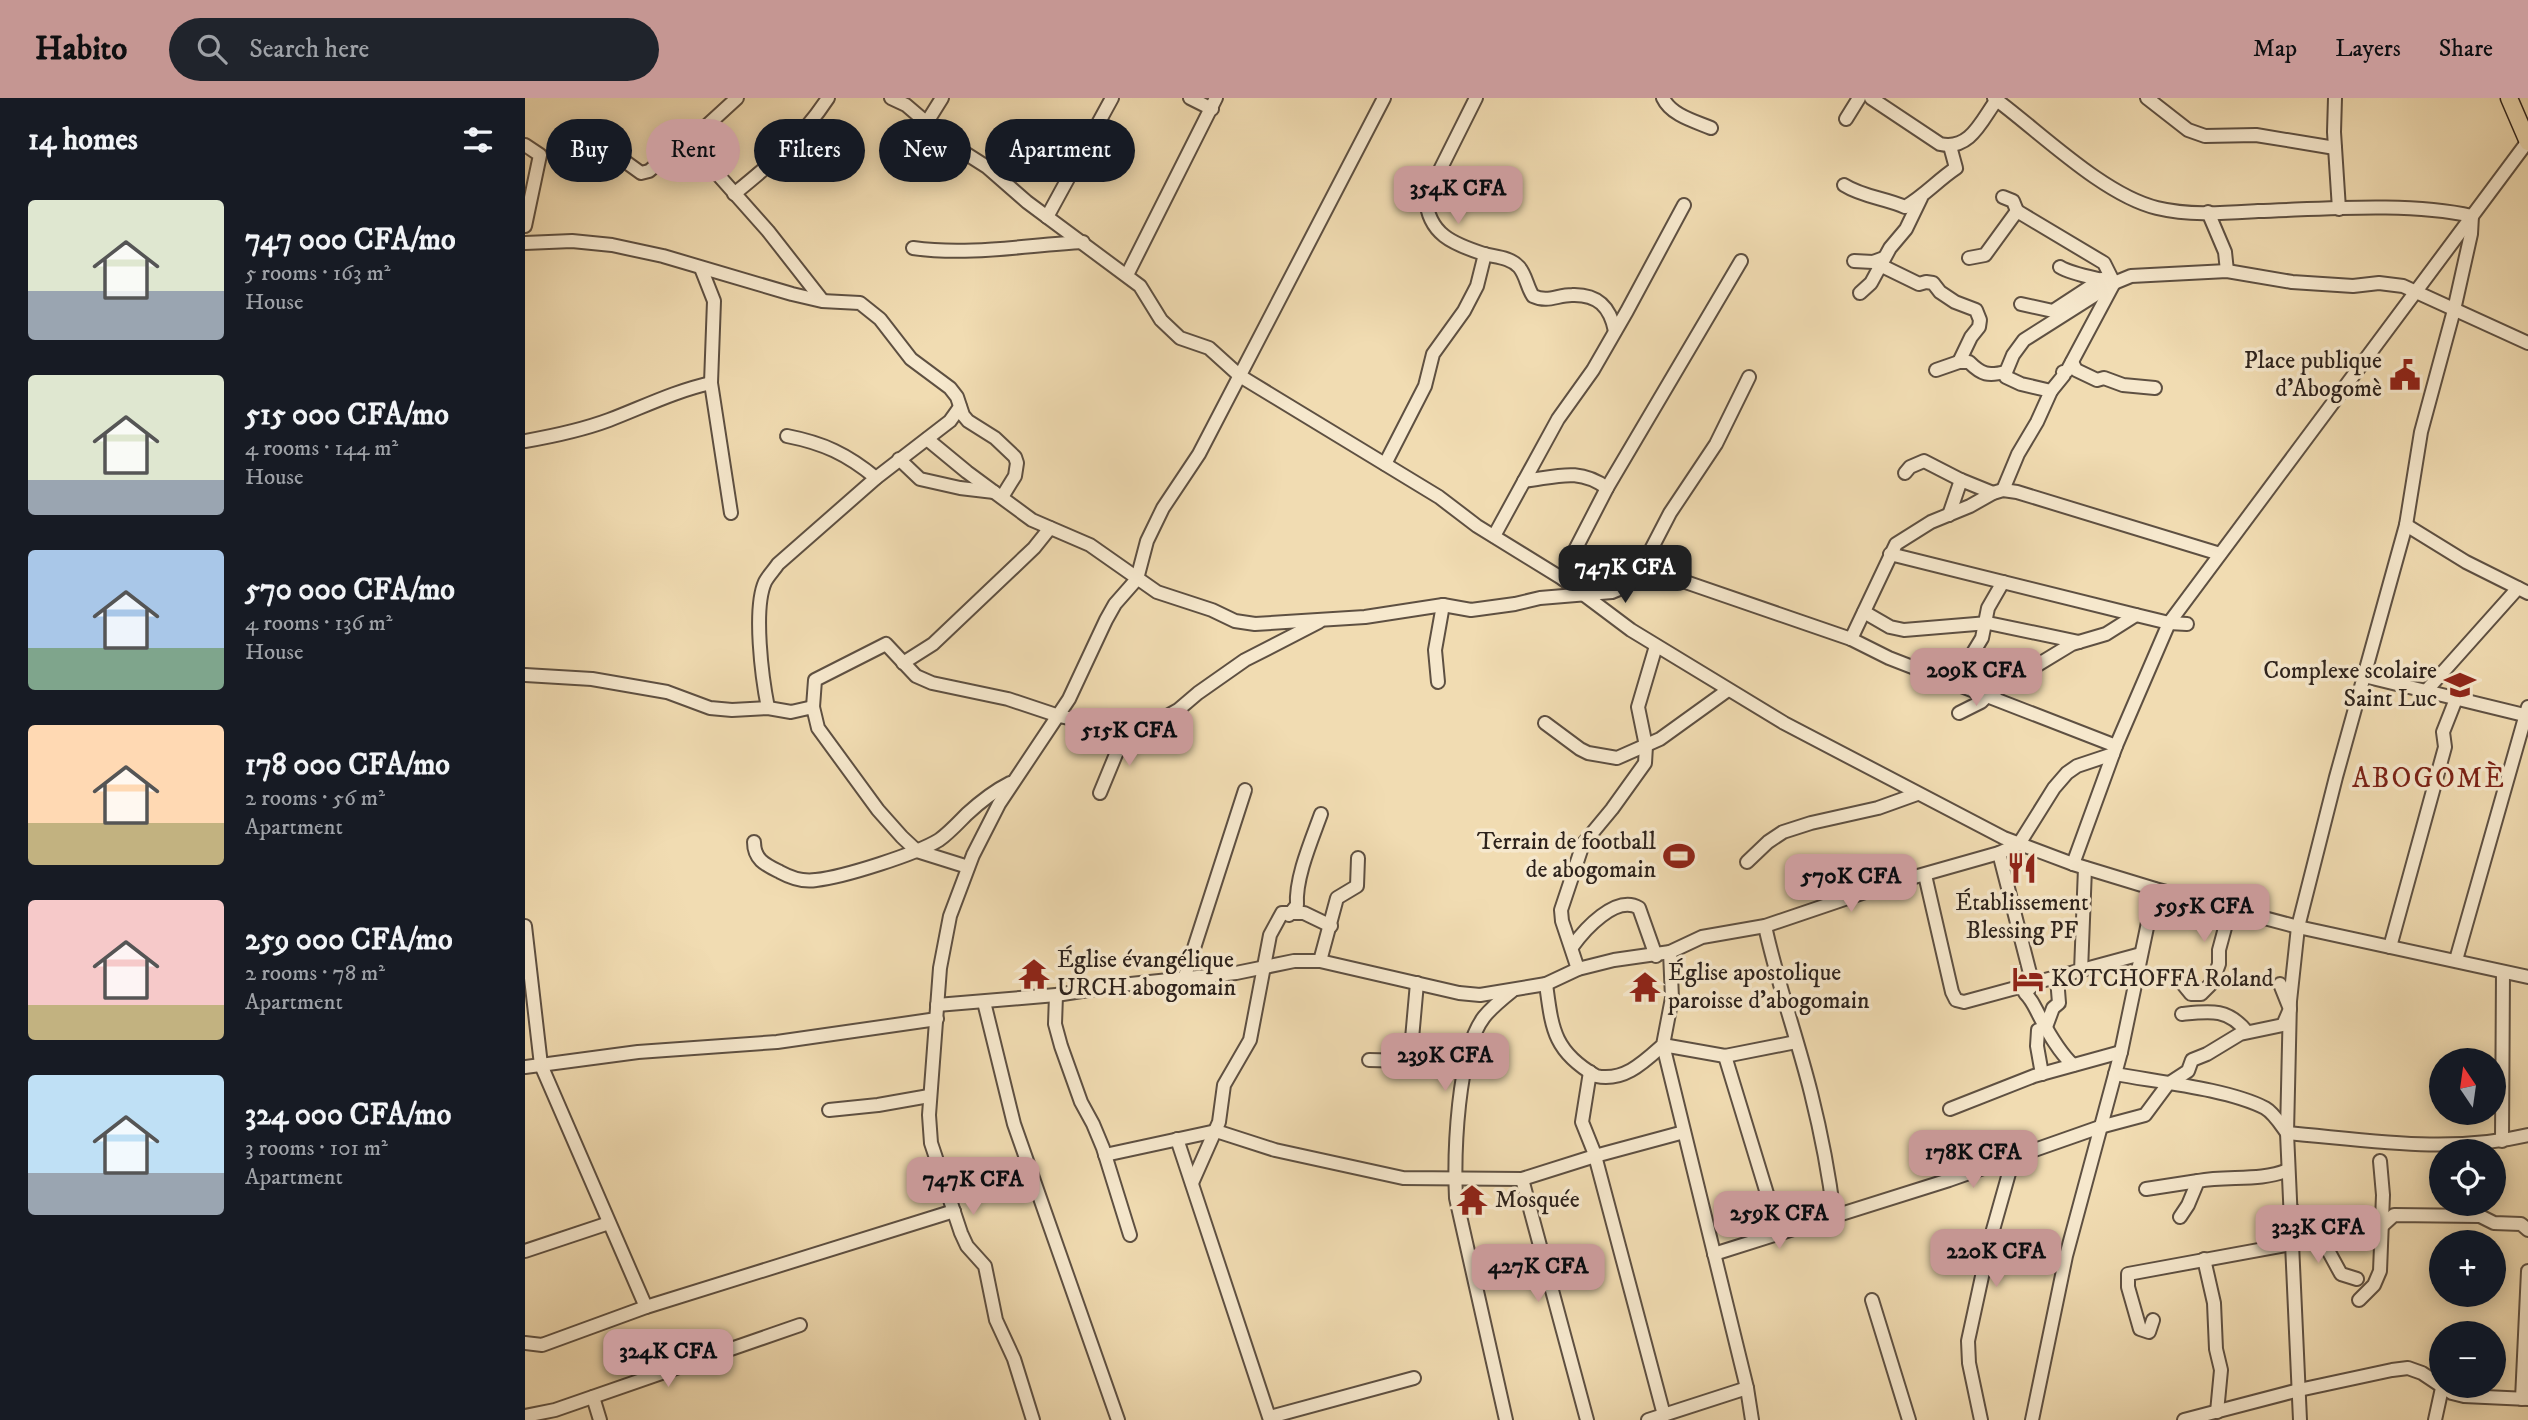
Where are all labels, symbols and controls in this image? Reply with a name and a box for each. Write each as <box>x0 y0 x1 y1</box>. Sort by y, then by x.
search box <box>169 18 659 81</box>
text: Habito <box>35 29 127 70</box>
icon: search <box>193 30 231 68</box>
text: Search here <box>249 33 369 66</box>
text: Map <box>2253 34 2297 64</box>
text: Layers <box>2335 34 2401 64</box>
text: Share <box>2439 34 2493 64</box>
chip: Buy <box>546 119 632 182</box>
chip: Rent <box>646 119 740 182</box>
chip: Filters <box>754 119 865 182</box>
chip: New <box>879 119 971 182</box>
chip: Apartment <box>985 119 1135 182</box>
icon: filters <box>459 121 497 159</box>
text: 14 homes <box>28 122 138 159</box>
pin: 354K CFA <box>1386 166 1530 226</box>
text: 354K CFA <box>1410 174 1506 203</box>
text: 747 000 CFA/mo <box>245 222 456 259</box>
icon: home <box>84 228 168 312</box>
text: 5 rooms · 163 m² <box>245 259 391 288</box>
text: House <box>245 288 303 317</box>
place label: Place publique d'Abogomè <box>2244 346 2382 404</box>
public building icon: Place publique d'Abogomè <box>2388 358 2422 392</box>
text: 515 000 CFA/mo <box>245 397 449 434</box>
icon: home <box>84 403 168 487</box>
text: 4 rooms · 144 m² <box>245 434 398 463</box>
text: House <box>245 463 303 492</box>
pin: 747K CFA <box>1553 546 1697 605</box>
text: 747K CFA <box>1575 553 1675 582</box>
text: 570 000 CFA/mo <box>245 572 455 609</box>
icon: home <box>84 578 168 662</box>
text: 4 rooms · 136 m² <box>245 609 392 638</box>
text: House <box>245 638 303 667</box>
pin: 209K CFA <box>1904 648 2048 708</box>
text: 209K CFA <box>1926 656 2026 685</box>
place label: Complexe scolaire Saint Luc <box>2263 656 2437 714</box>
school or university icon: Complexe scolaire Saint Luc <box>2443 668 2477 702</box>
pin: 515K CFA <box>1057 708 1201 768</box>
text: 515K CFA <box>1081 716 1177 745</box>
text: 178 000 CFA/mo <box>245 747 450 784</box>
icon: home <box>84 753 168 837</box>
district label: ABOGOMÈ <box>2352 761 2506 796</box>
text: 2 rooms · 56 m² <box>245 784 385 813</box>
text: Apartment <box>245 813 343 842</box>
place label: Terrain de football de abogomain <box>1477 827 1657 885</box>
sports icon: Terrain de football de abogomain <box>1662 839 1696 873</box>
restaurant icon: Établissement Blessing PF <box>2005 851 2039 885</box>
pin: 570K CFA <box>1779 854 1923 914</box>
text: 570K CFA <box>1801 862 1901 891</box>
pin: 595K CFA <box>2132 884 2276 944</box>
place label: Établissement Blessing PF <box>1955 888 2089 946</box>
text: 595K CFA <box>2155 892 2253 921</box>
text: 259 000 CFA/mo <box>245 922 453 959</box>
icon: home <box>84 928 168 1012</box>
place label: Église évangélique URCH abogomain <box>1057 945 1237 1003</box>
temple icon: Église évangélique URCH abogomain <box>1017 957 1051 991</box>
place label: Église apostolique paroisse d'abogomain <box>1667 958 1870 1016</box>
text: 2 rooms · 78 m² <box>245 959 385 988</box>
hotel icon: KOTCHOFFA Roland <box>2011 962 2045 996</box>
place label: KOTCHOFFA Roland <box>2051 964 2274 994</box>
temple icon: Église apostolique paroisse d'abogomain <box>1628 970 1662 1004</box>
text: Apartment <box>245 988 343 1017</box>
pin: 239K CFA <box>1373 1034 1517 1093</box>
text: 239K CFA <box>1397 1041 1493 1070</box>
north arrow <box>2429 1048 2506 1125</box>
map controls <box>2429 1048 2506 1398</box>
text: 324 000 CFA/mo <box>245 1097 451 1134</box>
icon: home <box>84 1103 168 1187</box>
pin: 178K CFA <box>1901 1130 2045 1190</box>
text: 3 rooms · 101 m² <box>245 1134 388 1163</box>
text: 178K CFA <box>1925 1138 2021 1167</box>
button: locate <box>2429 1139 2506 1216</box>
pin: 747K CFA <box>901 1158 1045 1217</box>
text: Apartment <box>245 1163 343 1192</box>
text: 747K CFA <box>923 1165 1023 1194</box>
temple icon: Mosquée <box>1455 1183 1489 1217</box>
place label: Mosquée <box>1495 1185 1580 1215</box>
pin: 259K CFA <box>1707 1192 1851 1251</box>
text: 259K CFA <box>1730 1199 1828 1228</box>
pin: 323K CFA <box>2246 1206 2390 1265</box>
text: 323K CFA <box>2272 1213 2364 1242</box>
pin: 220K CFA <box>1924 1230 2068 1289</box>
button: + <box>2429 1230 2506 1307</box>
text: 220K CFA <box>1946 1237 2046 1266</box>
pin: 427K CFA <box>1466 1244 1610 1304</box>
text: 427K CFA <box>1488 1252 1588 1281</box>
button: − <box>2429 1321 2506 1398</box>
pin: 324K CFA <box>596 1330 740 1389</box>
text: 324K CFA <box>619 1337 717 1366</box>

